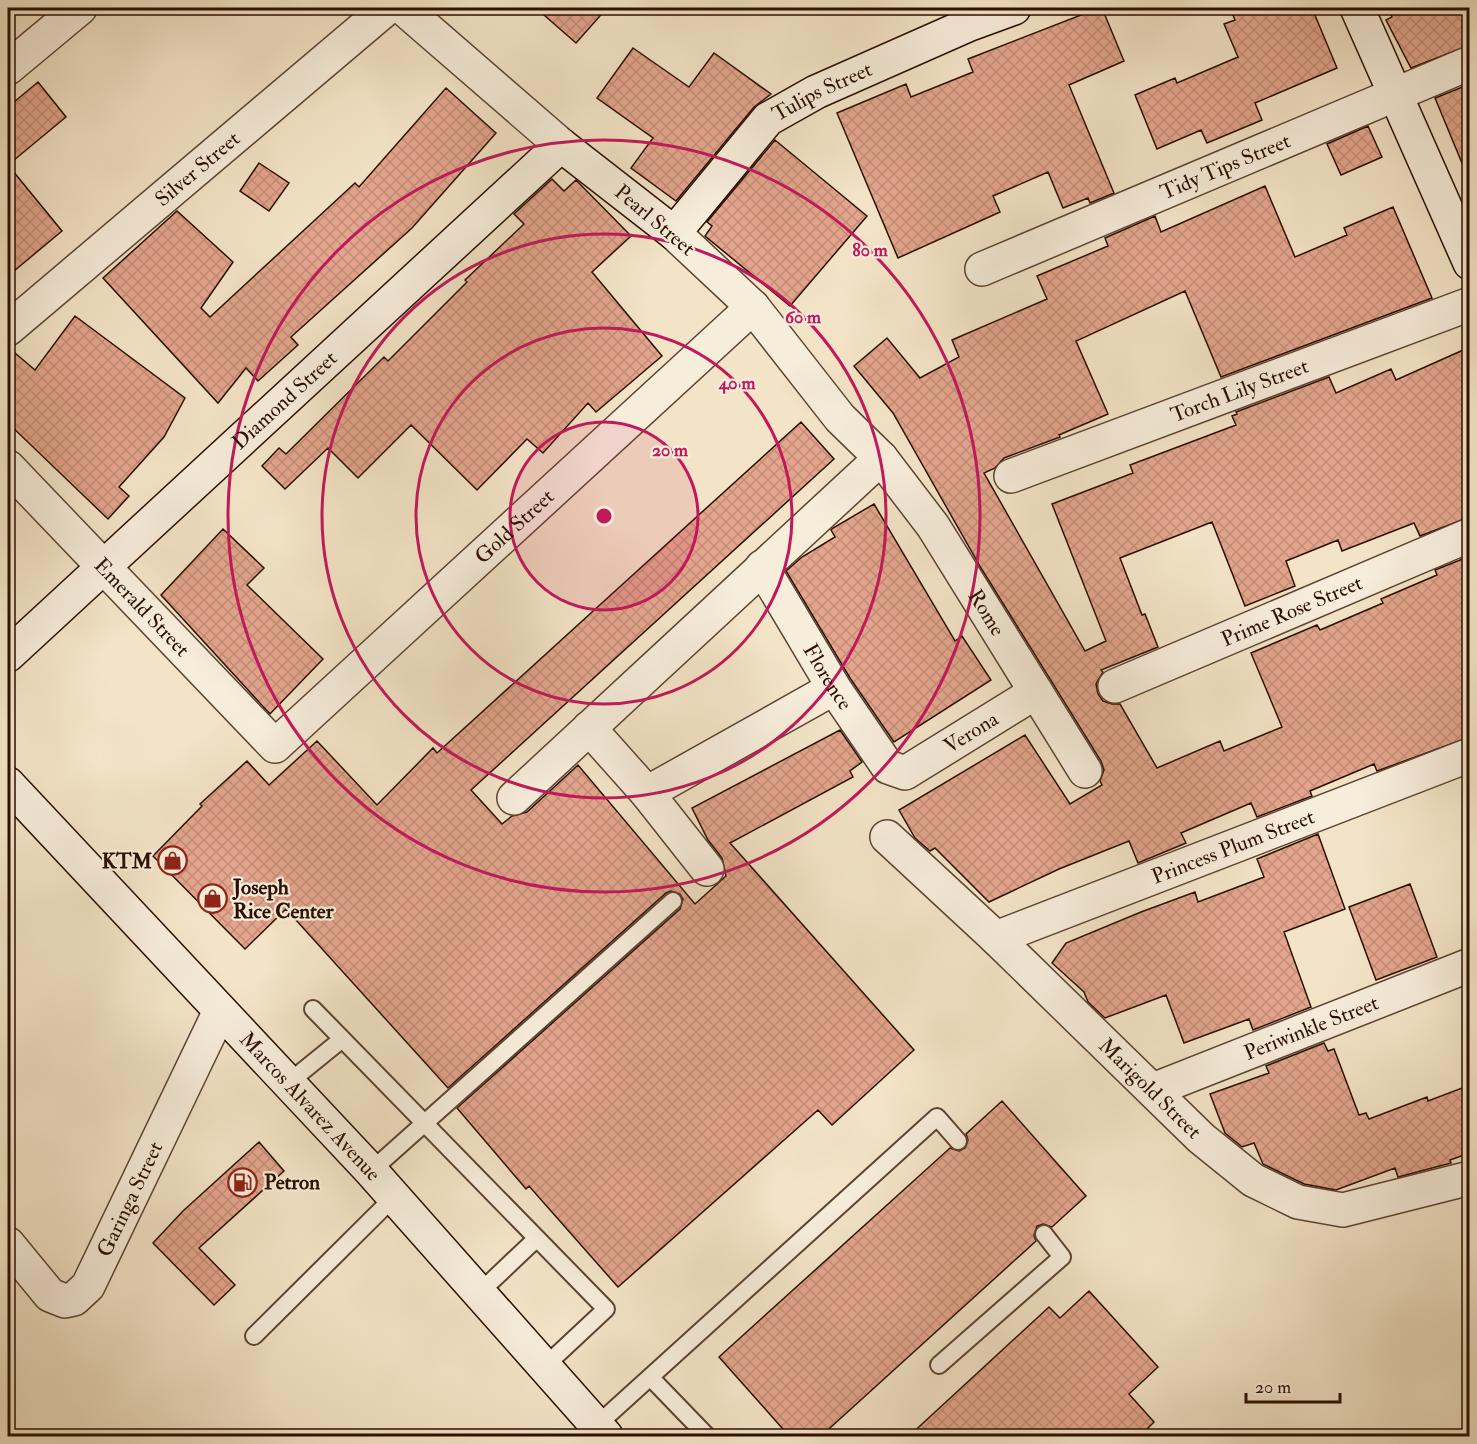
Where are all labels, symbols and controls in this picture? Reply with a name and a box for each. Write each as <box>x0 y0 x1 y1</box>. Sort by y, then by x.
street label: Tulips Street <box>767 56 876 128</box>
street label: Silver Street <box>150 125 246 213</box>
street label: Tidy Tips Street <box>1156 127 1295 206</box>
street label: Pearl Street <box>609 179 701 262</box>
text: 80 m <box>852 239 889 262</box>
text: 60 m <box>785 306 822 329</box>
street label: Diamond Street <box>226 345 343 456</box>
street label: Torch Lily Street <box>1167 353 1313 429</box>
text: 40 m <box>718 372 756 395</box>
text: 20 m <box>652 439 689 462</box>
street label: Gold Street <box>469 483 560 570</box>
centre of rings <box>594 506 614 526</box>
street label: Emerald Street <box>88 552 196 663</box>
street label: Prime Rose Street <box>1217 569 1367 653</box>
street label: Rome <box>962 584 1011 641</box>
street label: Florence <box>797 639 858 716</box>
street label: Verona <box>939 705 1004 760</box>
street label: Princess Plum Street <box>1148 803 1319 891</box>
shop icon: KTM <box>157 845 189 877</box>
place label: KTM <box>102 848 152 875</box>
place label: Joseph Rice Center <box>232 874 335 925</box>
shop icon: Joseph Rice Center <box>196 883 228 915</box>
street label: Periwinkle Street <box>1240 989 1383 1067</box>
street label: Marcos Alvarez Avenue <box>233 1026 387 1187</box>
street label: Marigold Street <box>1093 1033 1207 1145</box>
street label: Garinga Street <box>91 1137 169 1261</box>
fuel station icon: Petron <box>227 1166 259 1198</box>
place label: Petron <box>264 1169 320 1196</box>
scale bar <box>1246 1366 1340 1404</box>
text: 20 m <box>1255 1376 1291 1399</box>

